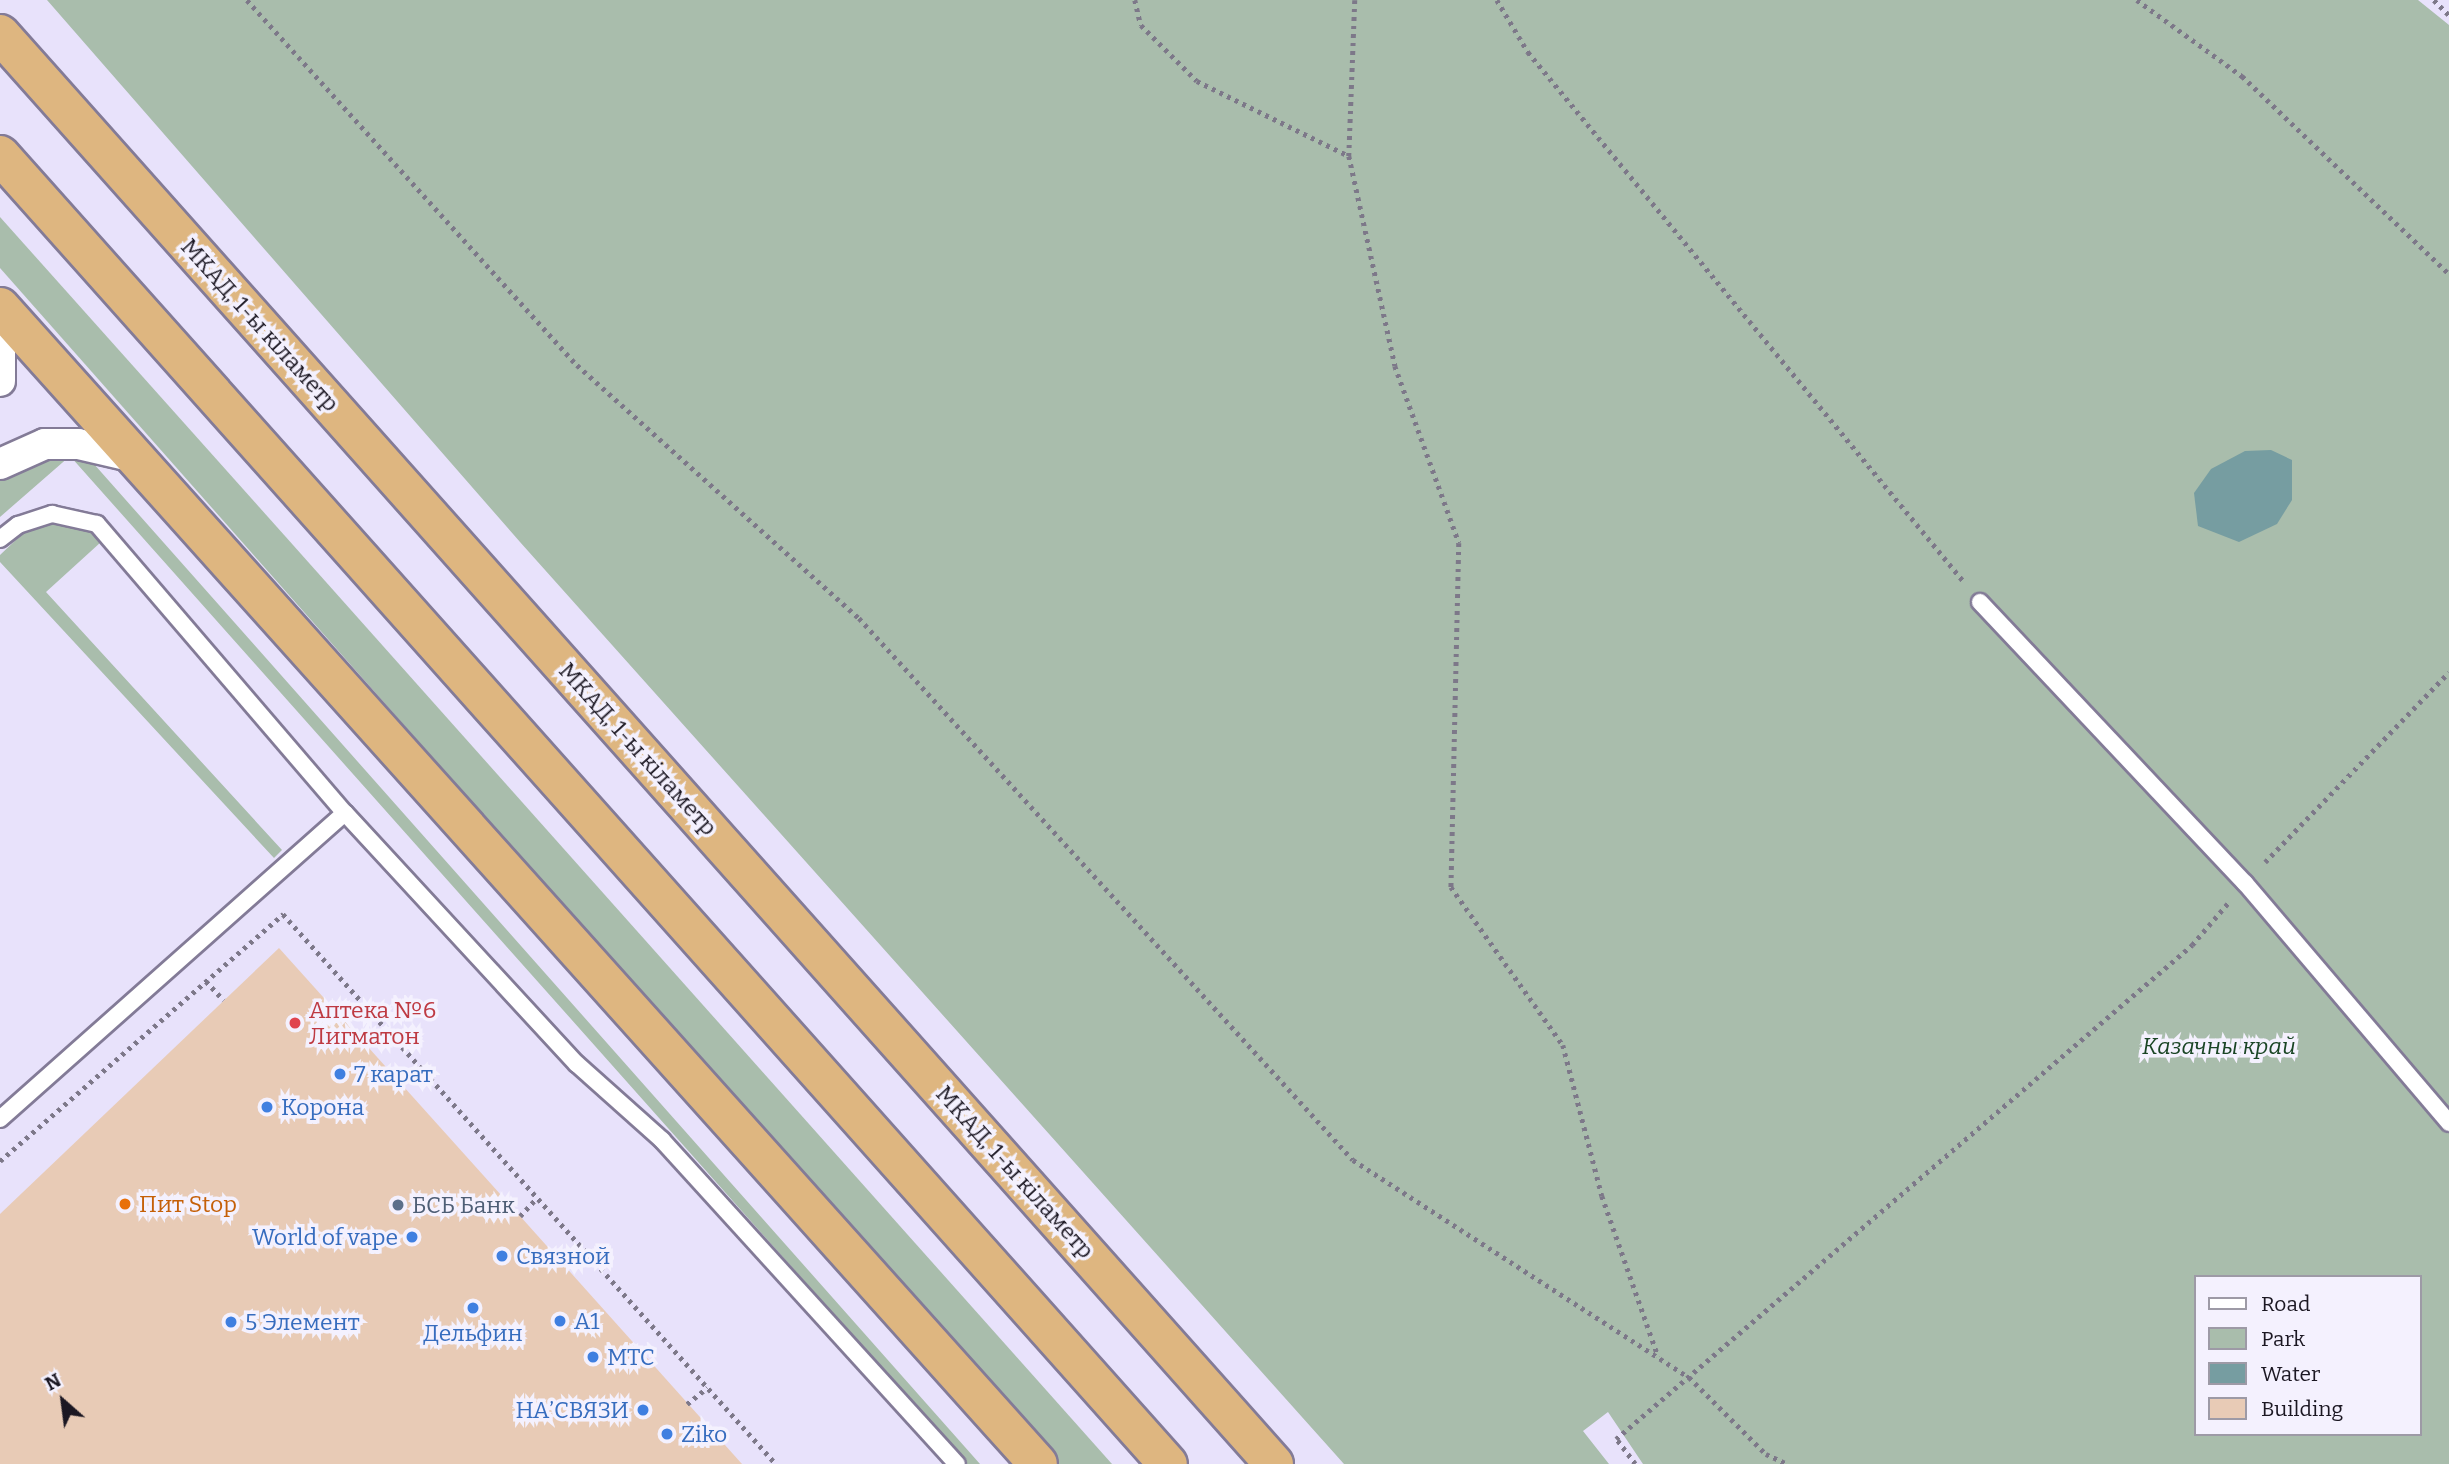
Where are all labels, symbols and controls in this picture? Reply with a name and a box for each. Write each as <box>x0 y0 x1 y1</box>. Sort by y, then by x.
street label: МКАД, 1-ы кіламетр <box>175 233 345 417</box>
street label: МКАД, 1-ы кіламетр <box>553 657 723 841</box>
place label: Аптека №6 Лигматон <box>309 996 436 1050</box>
marker: Аптека №6 Лигматон <box>287 1015 303 1031</box>
park label: Казачны край <box>2142 1032 2296 1060</box>
place label: 7 карат <box>354 1060 433 1088</box>
marker: 7 карат <box>332 1066 348 1082</box>
street label: МКАД, 1-ы кіламетр <box>930 1080 1100 1264</box>
place label: Корона <box>281 1093 364 1121</box>
marker: Корона <box>259 1099 275 1115</box>
place label: Пит Stop <box>139 1190 237 1218</box>
place label: БСБ Банк <box>412 1191 515 1219</box>
marker: Пит Stop <box>117 1196 133 1212</box>
marker: БСБ Банк <box>390 1197 406 1213</box>
place label: World of vape <box>252 1223 398 1251</box>
marker: World of vape <box>404 1229 420 1245</box>
place label: Связной <box>516 1242 610 1270</box>
marker: Связной <box>494 1248 510 1264</box>
legend <box>2194 1275 2421 1436</box>
text: Road <box>2261 1291 2310 1317</box>
marker: Дельфин <box>465 1300 481 1316</box>
place label: A1 <box>574 1307 600 1335</box>
place label: 5 Элемент <box>245 1308 360 1336</box>
marker: A1 <box>552 1313 568 1329</box>
marker: 5 Элемент <box>223 1314 239 1330</box>
place label: Дельфин <box>423 1319 523 1347</box>
text: Park <box>2261 1326 2305 1352</box>
place label: МТС <box>607 1343 655 1371</box>
marker: МТС <box>585 1349 601 1365</box>
text: Water <box>2261 1361 2320 1387</box>
north arrow <box>28 1366 98 1436</box>
text: N <box>41 1368 65 1396</box>
place label: НАʼСВЯЗИ <box>515 1396 629 1424</box>
text: Building <box>2261 1396 2343 1422</box>
marker: НАʼСВЯЗИ <box>635 1402 651 1418</box>
place label: Ziko <box>681 1420 727 1448</box>
marker: Ziko <box>659 1426 675 1442</box>

